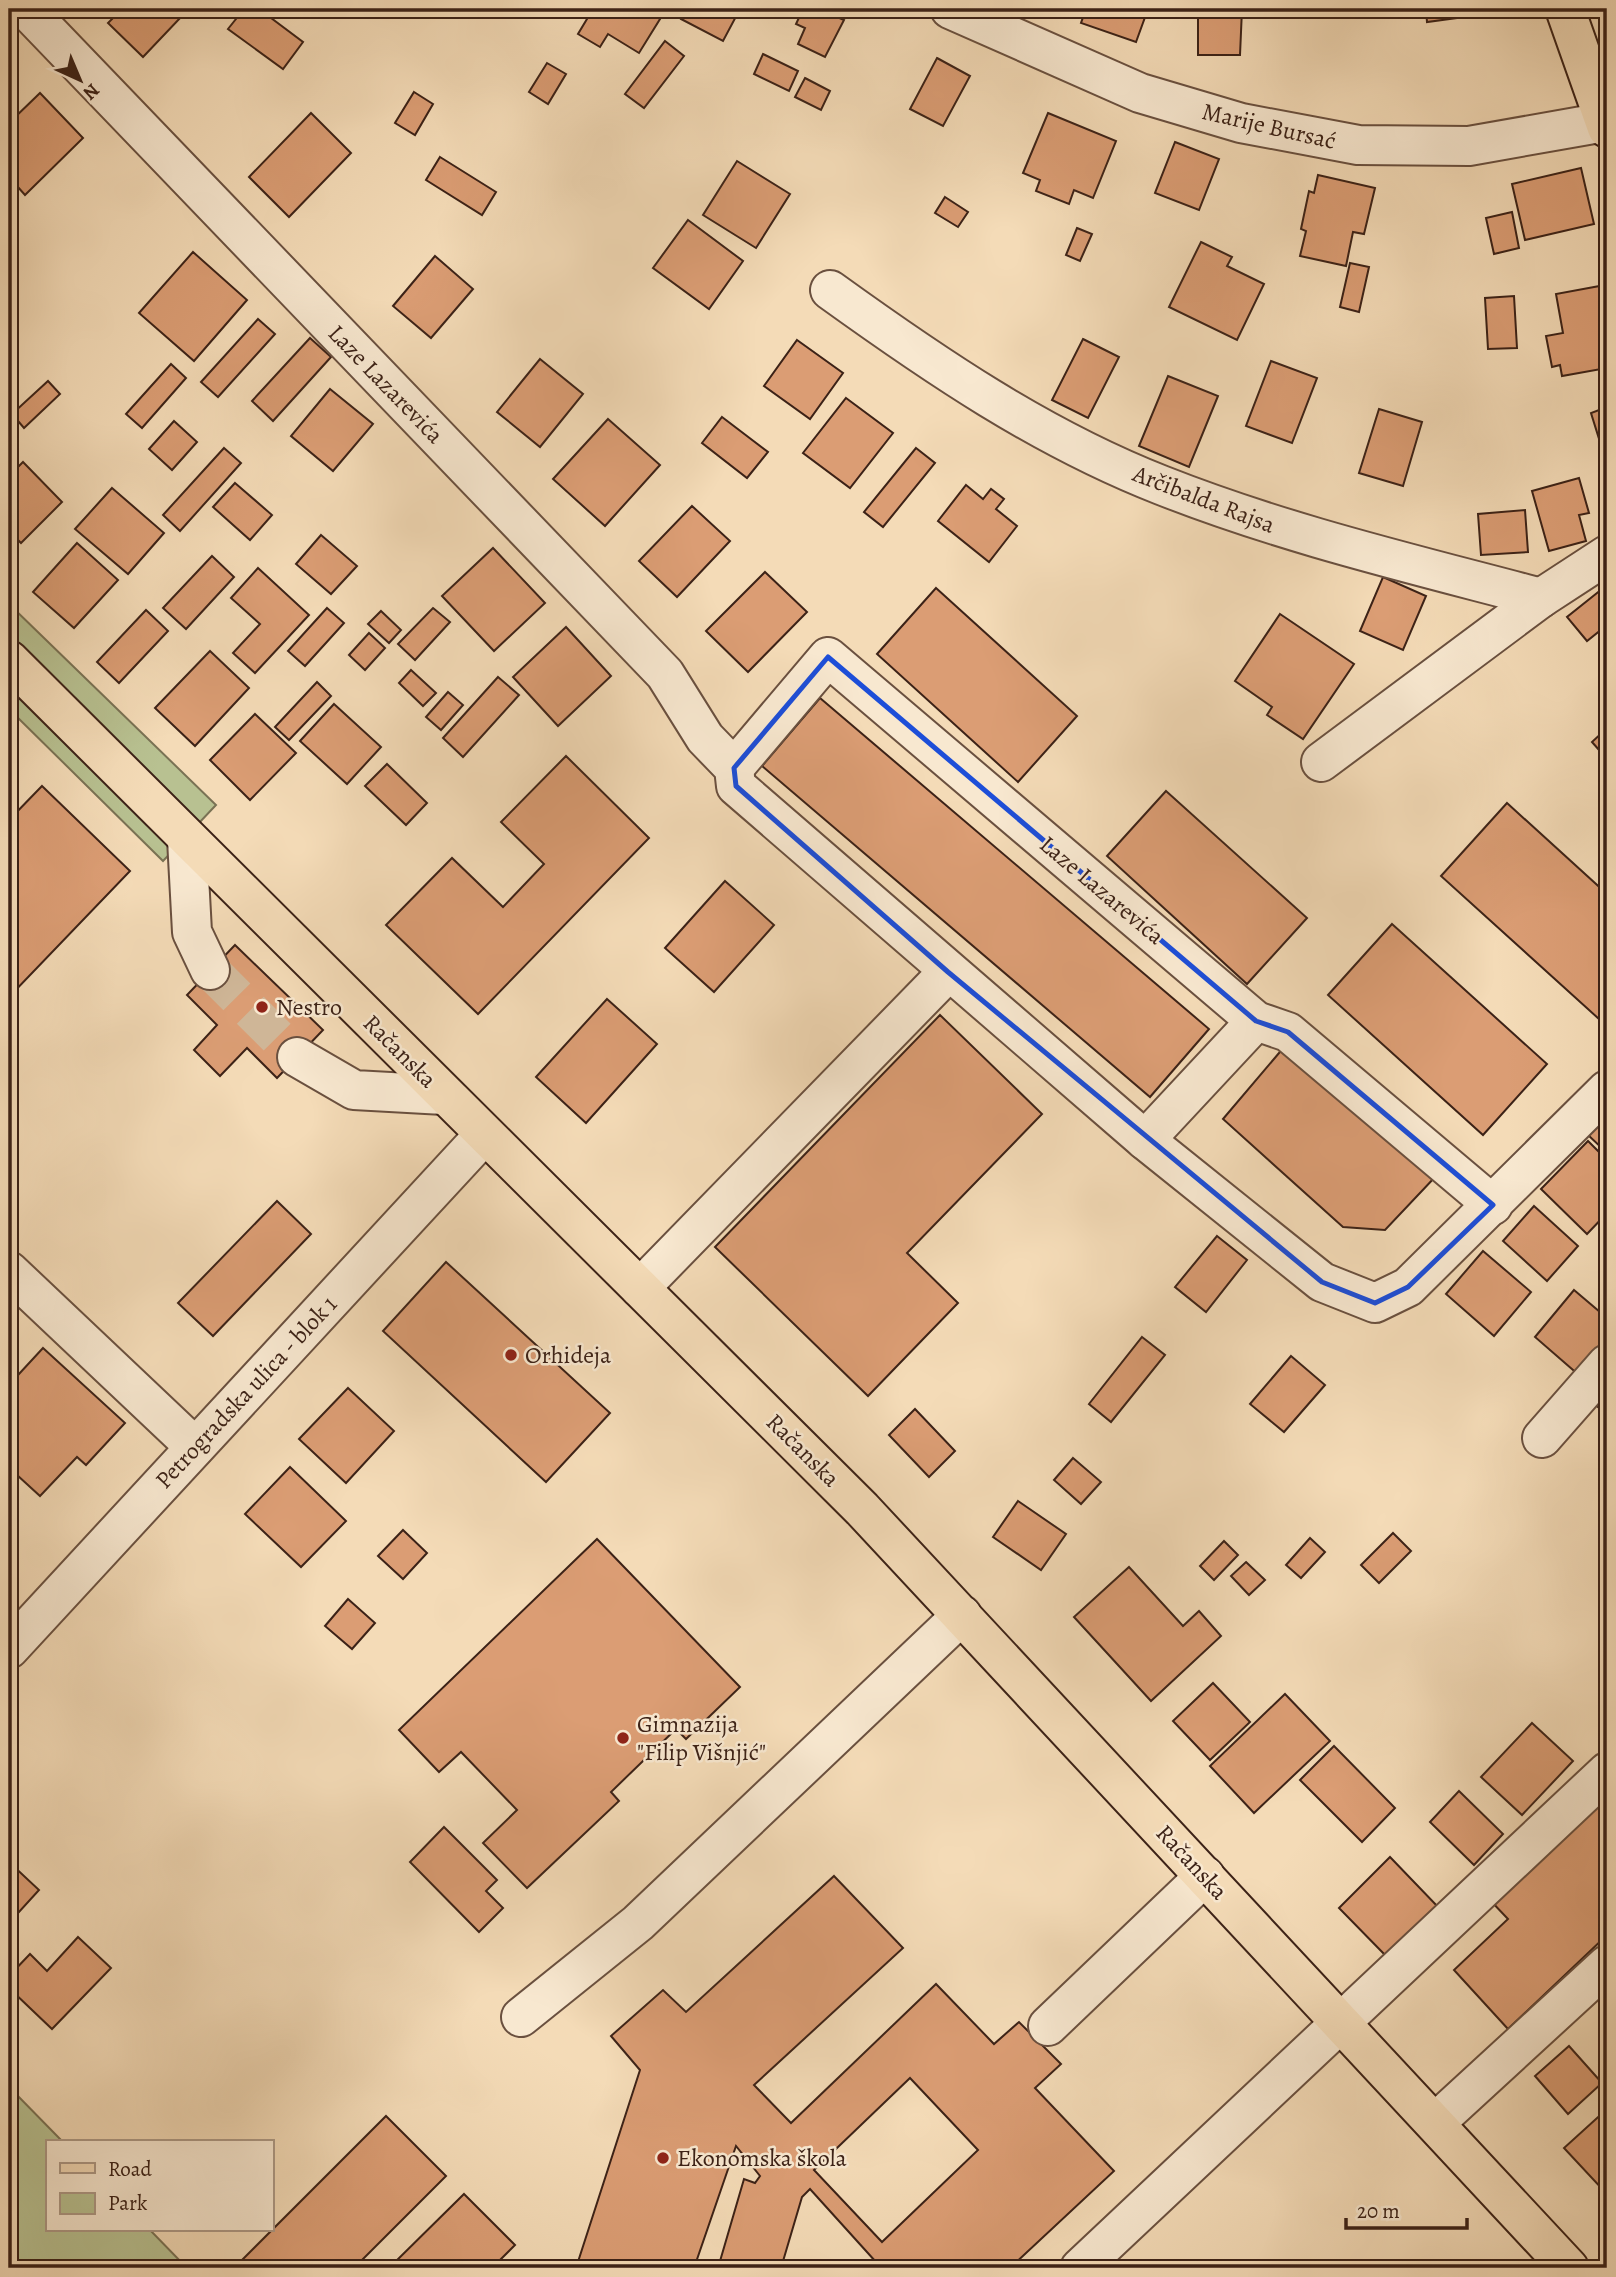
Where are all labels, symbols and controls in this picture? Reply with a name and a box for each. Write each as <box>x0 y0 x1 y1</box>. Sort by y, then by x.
north arrow <box>46 46 116 116</box>
text: N <box>77 77 105 106</box>
street label: Marije Bursać <box>1199 95 1339 157</box>
street label: Laze Lazarevića <box>321 318 451 451</box>
street label: Arčibalda Rajsa <box>1127 457 1280 541</box>
street label: Laze Lazarevića <box>1033 828 1172 952</box>
place label: Nestro <box>276 991 342 1023</box>
marker: Nestro <box>254 999 270 1015</box>
street label: Račanska <box>356 1007 444 1095</box>
street label: Petrogradska ulica - blok 1 <box>148 1289 344 1495</box>
place label: Orhideja <box>525 1339 612 1371</box>
marker: Orhideja <box>503 1347 519 1363</box>
street label: Račanska <box>759 1406 847 1494</box>
place label: Gimnazija "Filip Višnjić" <box>637 1708 766 1768</box>
marker: Gimnazija "Filip Višnjić" <box>615 1730 631 1746</box>
street label: Račanska <box>1149 1817 1236 1907</box>
legend <box>46 2140 273 2232</box>
place label: Ekonomska škola <box>677 2142 848 2174</box>
marker: Ekonomska škola <box>655 2150 671 2166</box>
text: Road <box>108 2155 152 2183</box>
scale bar <box>1346 2186 1467 2230</box>
text: Park <box>108 2189 148 2217</box>
text: 20 m <box>1357 2197 1400 2225</box>

